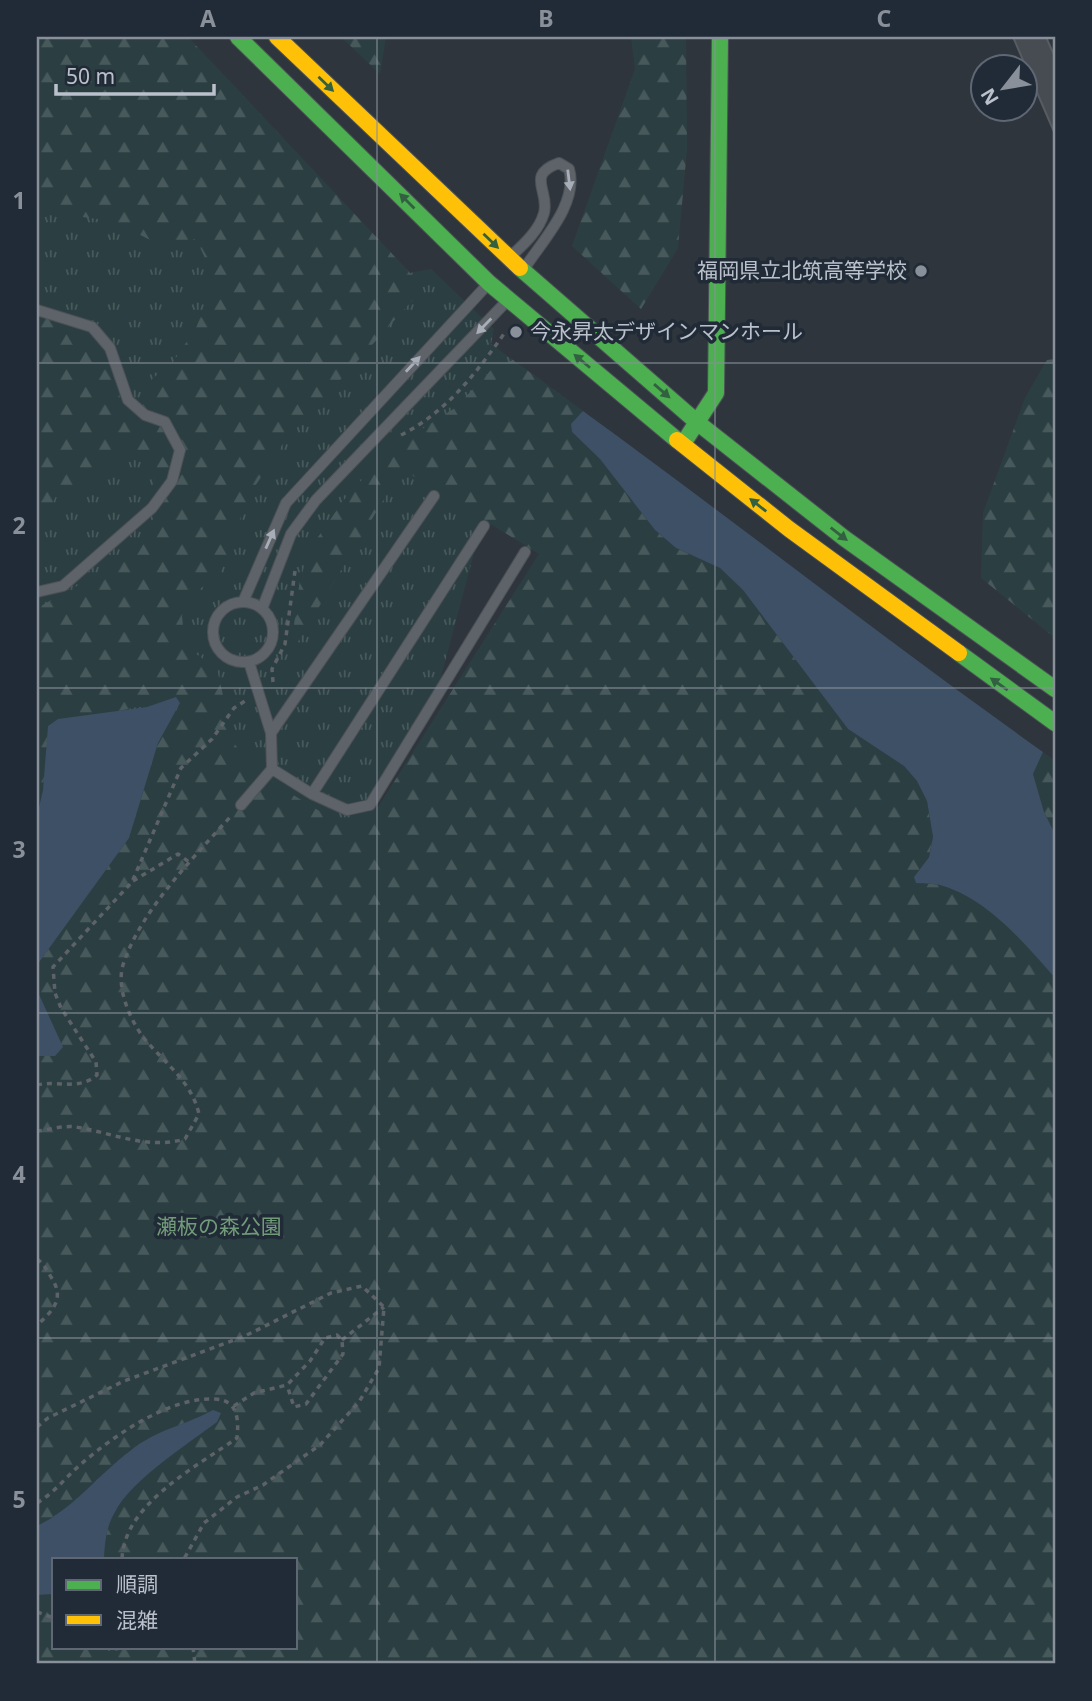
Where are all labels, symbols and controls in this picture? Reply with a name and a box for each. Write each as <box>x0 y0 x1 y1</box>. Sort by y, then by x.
text: A <box>200 2 216 34</box>
text: B <box>538 2 554 34</box>
text: C <box>877 2 892 34</box>
scale bar <box>56 52 214 96</box>
north arrow <box>970 52 1040 122</box>
text: 50 m <box>66 62 115 90</box>
one-way arrow <box>317 75 334 91</box>
text: N <box>974 83 1005 110</box>
one-way arrow <box>564 169 575 191</box>
text: 1 <box>12 184 26 216</box>
one-way arrow <box>398 193 415 210</box>
one-way arrow <box>482 233 499 249</box>
place label: 福岡県立北筑高等学校 <box>697 256 907 284</box>
marker: 福岡県立北筑高等学校 <box>913 263 929 279</box>
one-way arrow <box>476 317 492 334</box>
place label: 今永昇太デザインマンホール <box>530 317 803 345</box>
marker: 今永昇太デザインマンホール <box>508 324 524 340</box>
one-way arrow <box>573 354 590 369</box>
one-way arrow <box>405 356 421 373</box>
one-way arrow <box>653 383 670 398</box>
one-way arrow <box>749 497 767 512</box>
text: 2 <box>12 509 26 541</box>
one-way arrow <box>830 526 848 540</box>
one-way arrow <box>264 529 276 549</box>
one-way arrow <box>990 677 1008 691</box>
text: 3 <box>12 833 26 865</box>
text: 4 <box>12 1158 26 1190</box>
park label: 瀬板の森公園 <box>156 1212 282 1240</box>
text: 5 <box>12 1483 26 1515</box>
legend <box>52 1558 298 1648</box>
text: 順調 <box>116 1570 158 1598</box>
text: 混雑 <box>116 1606 158 1634</box>

